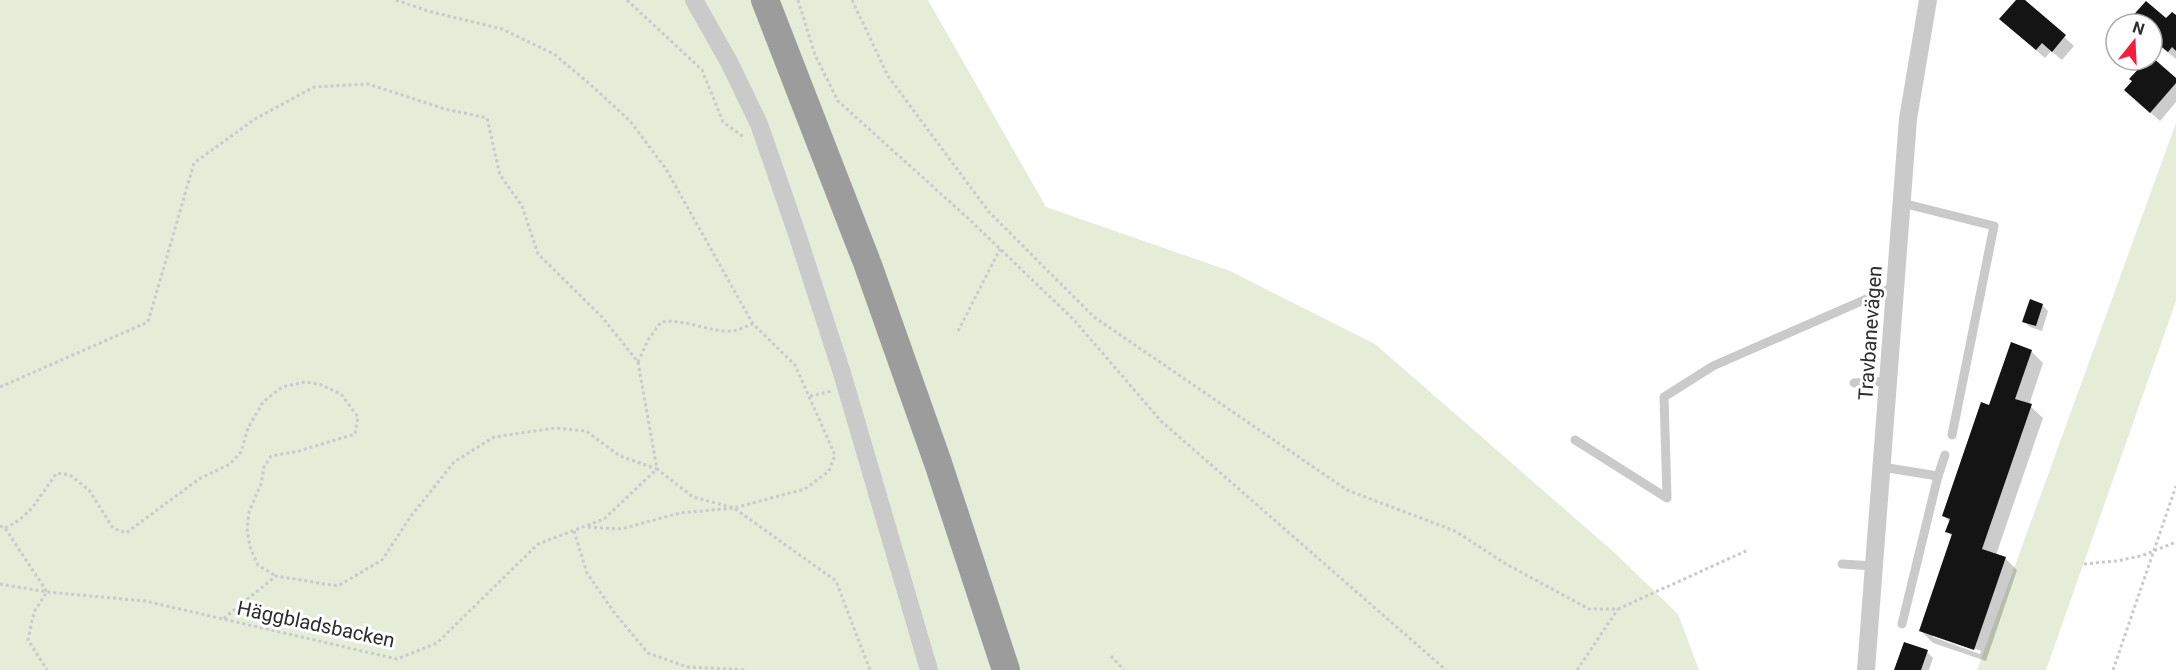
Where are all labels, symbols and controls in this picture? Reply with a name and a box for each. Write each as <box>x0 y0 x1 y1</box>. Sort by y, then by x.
north arrow <box>2104 12 2164 72</box>
text: N <box>2130 17 2147 39</box>
street label: Travbanevägen <box>1853 265 1887 401</box>
street label: Häggbladsbacken <box>235 596 397 652</box>

